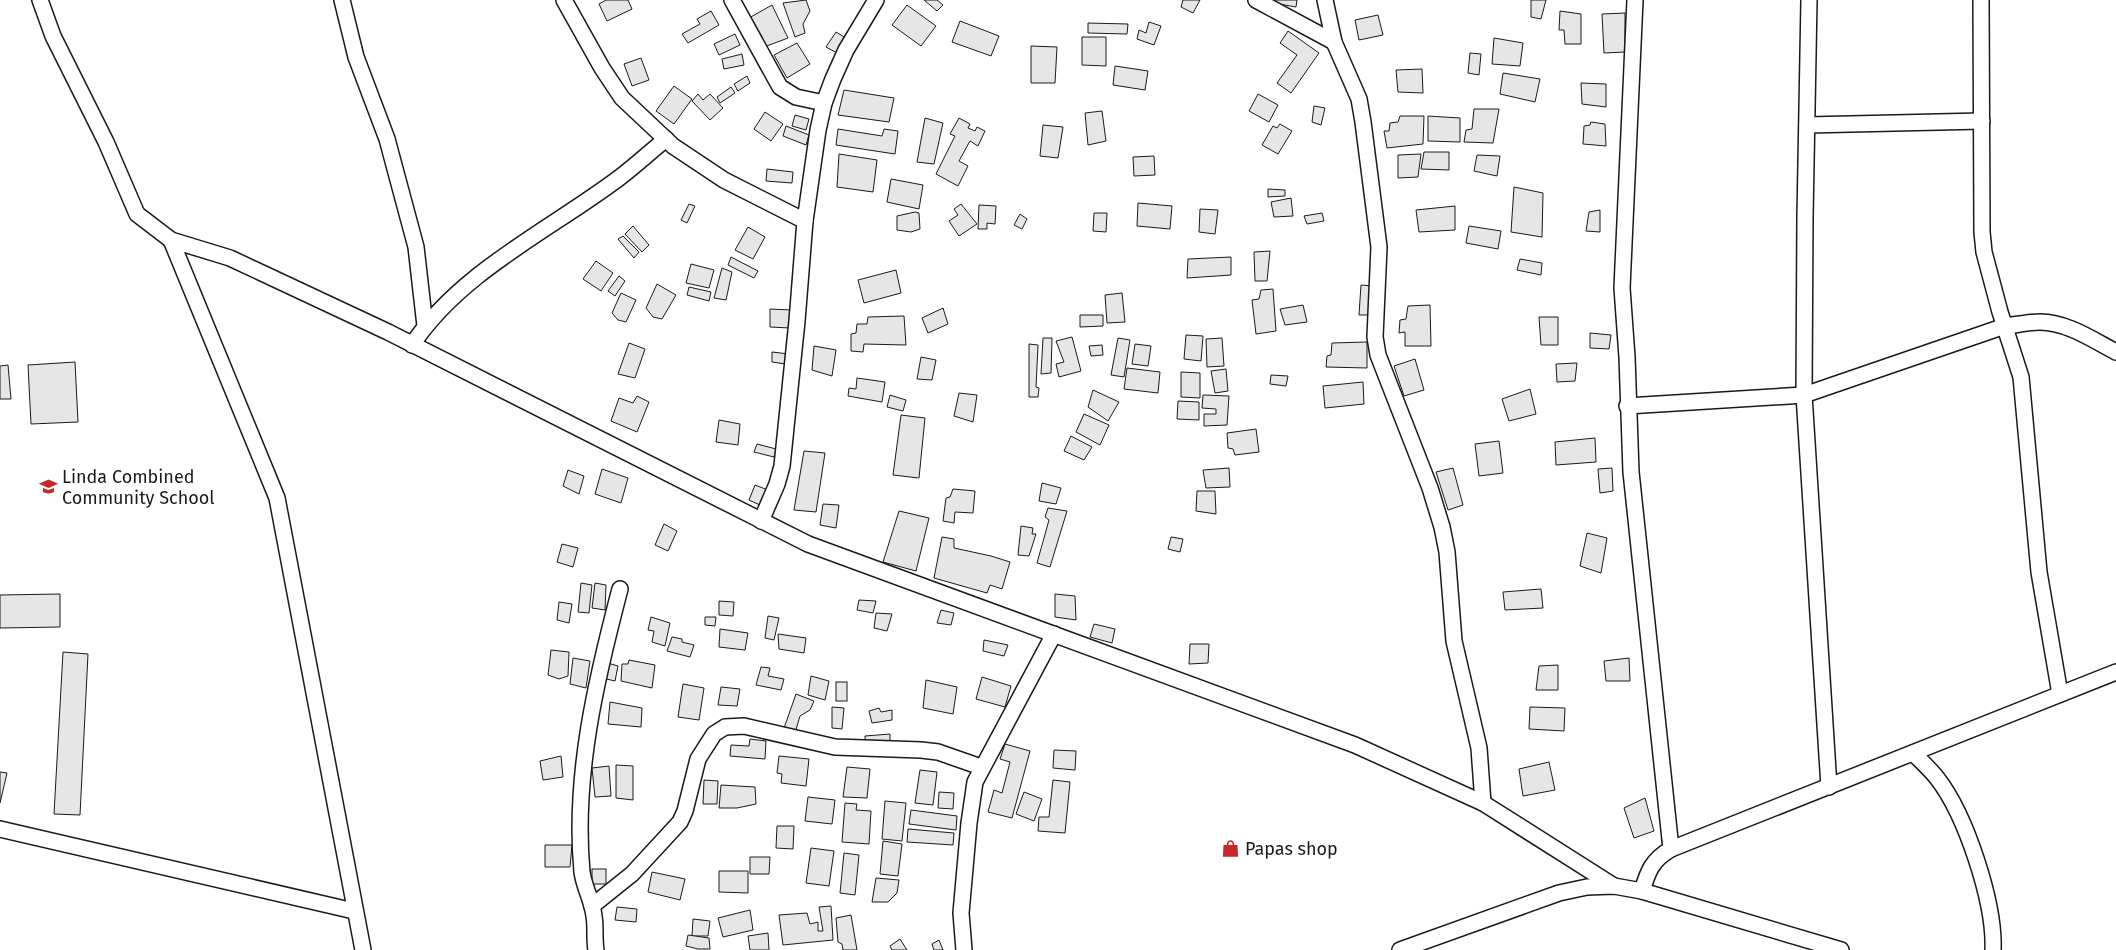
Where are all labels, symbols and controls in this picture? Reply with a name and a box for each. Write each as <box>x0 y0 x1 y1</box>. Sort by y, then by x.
place label: Linda Combined Community School <box>62 466 214 509</box>
school or university icon: Linda Combined Community School <box>38 477 58 497</box>
place label: Papas shop <box>1245 838 1338 860</box>
shop icon: Papas shop <box>1221 839 1241 859</box>

